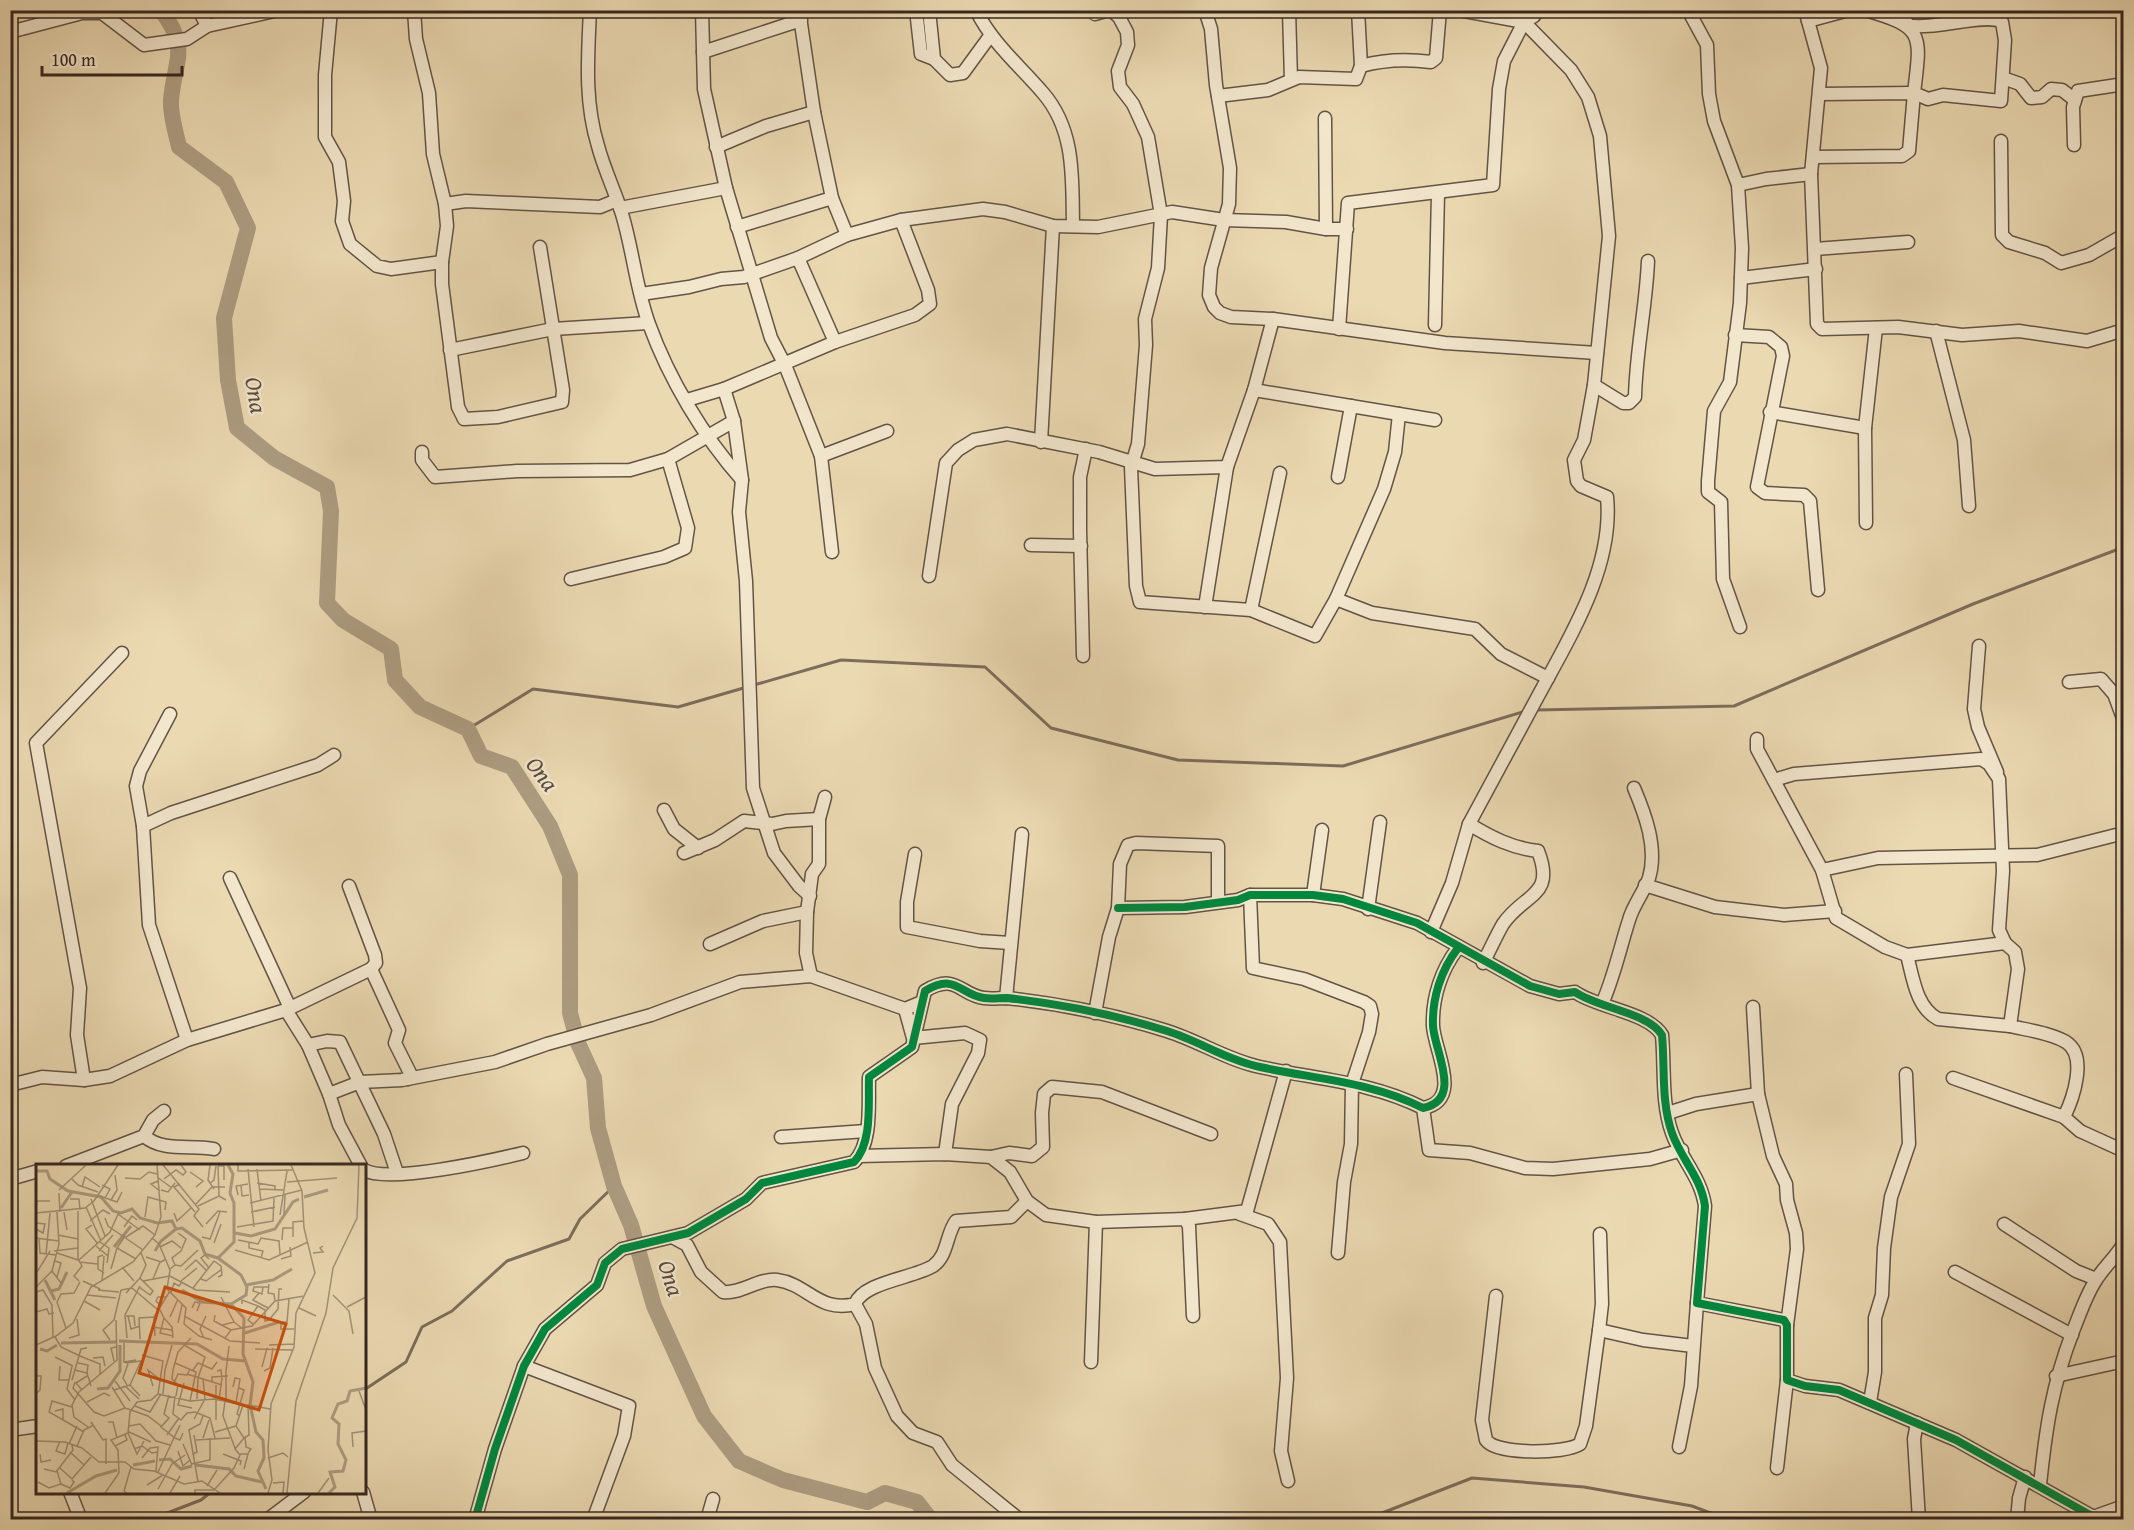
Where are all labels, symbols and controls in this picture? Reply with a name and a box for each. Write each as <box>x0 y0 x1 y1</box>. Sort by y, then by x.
scale bar <box>42 39 182 77</box>
text: 100 m <box>51 46 96 73</box>
water label: Ona <box>236 374 277 416</box>
water label: Ona <box>517 749 567 799</box>
inset map <box>36 1164 366 1494</box>
water label: Ona <box>649 1255 694 1301</box>

